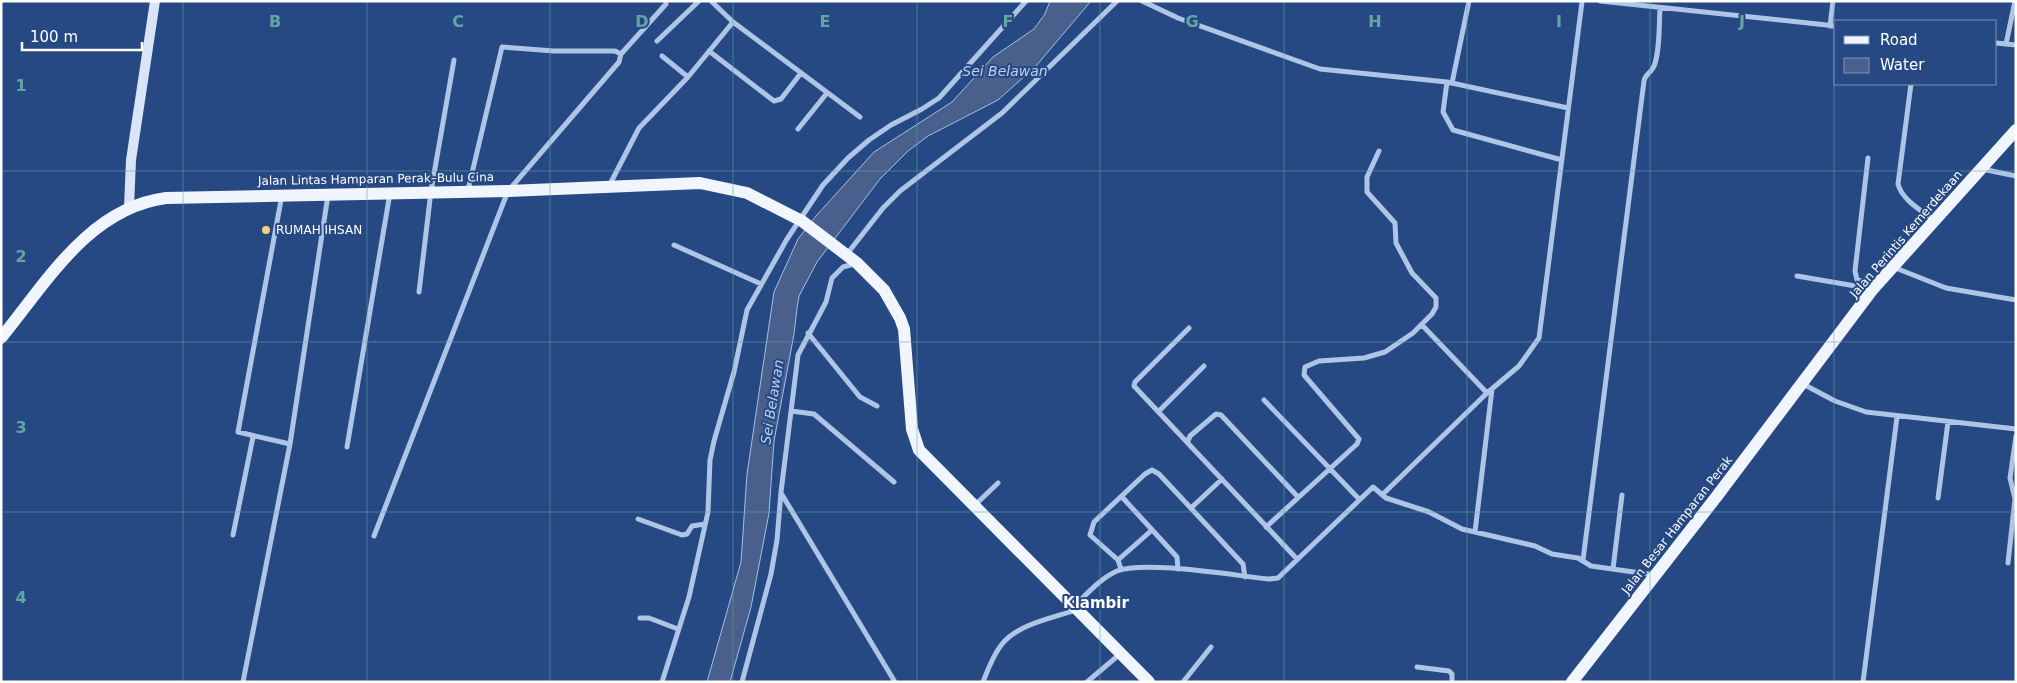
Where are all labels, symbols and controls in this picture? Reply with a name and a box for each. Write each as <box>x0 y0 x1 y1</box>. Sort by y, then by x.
text: B <box>269 12 281 31</box>
text: C <box>452 12 464 31</box>
text: D <box>635 12 649 31</box>
text: E <box>820 12 830 31</box>
text: F <box>1003 12 1013 31</box>
text: G <box>1185 12 1199 31</box>
text: H <box>1368 12 1382 31</box>
text: I <box>1556 12 1562 31</box>
text: J <box>1738 12 1745 31</box>
scale bar <box>22 20 142 52</box>
legend <box>1834 20 1997 85</box>
text: 100 m <box>30 28 78 46</box>
text: Road <box>1880 31 1918 49</box>
text: Water <box>1880 56 1925 74</box>
water label: Sei Belawan <box>962 63 1048 79</box>
text: 1 <box>15 76 27 95</box>
street label: Jalan Perintis Kemerdekaan <box>1846 168 1965 301</box>
street label: Jalan Lintas Hamparan Perak–Bulu Cina <box>257 170 494 188</box>
place label: RUMAH IHSAN <box>276 223 362 237</box>
marker: RUMAH IHSAN <box>260 224 272 236</box>
text: 2 <box>15 247 27 266</box>
water label: Sei Belawan <box>757 359 787 445</box>
text: 3 <box>15 418 27 437</box>
street label: Jalan Besar Hamparan Perak <box>1618 453 1735 598</box>
text: 4 <box>15 588 27 607</box>
district label: Klambir <box>1063 594 1129 612</box>

